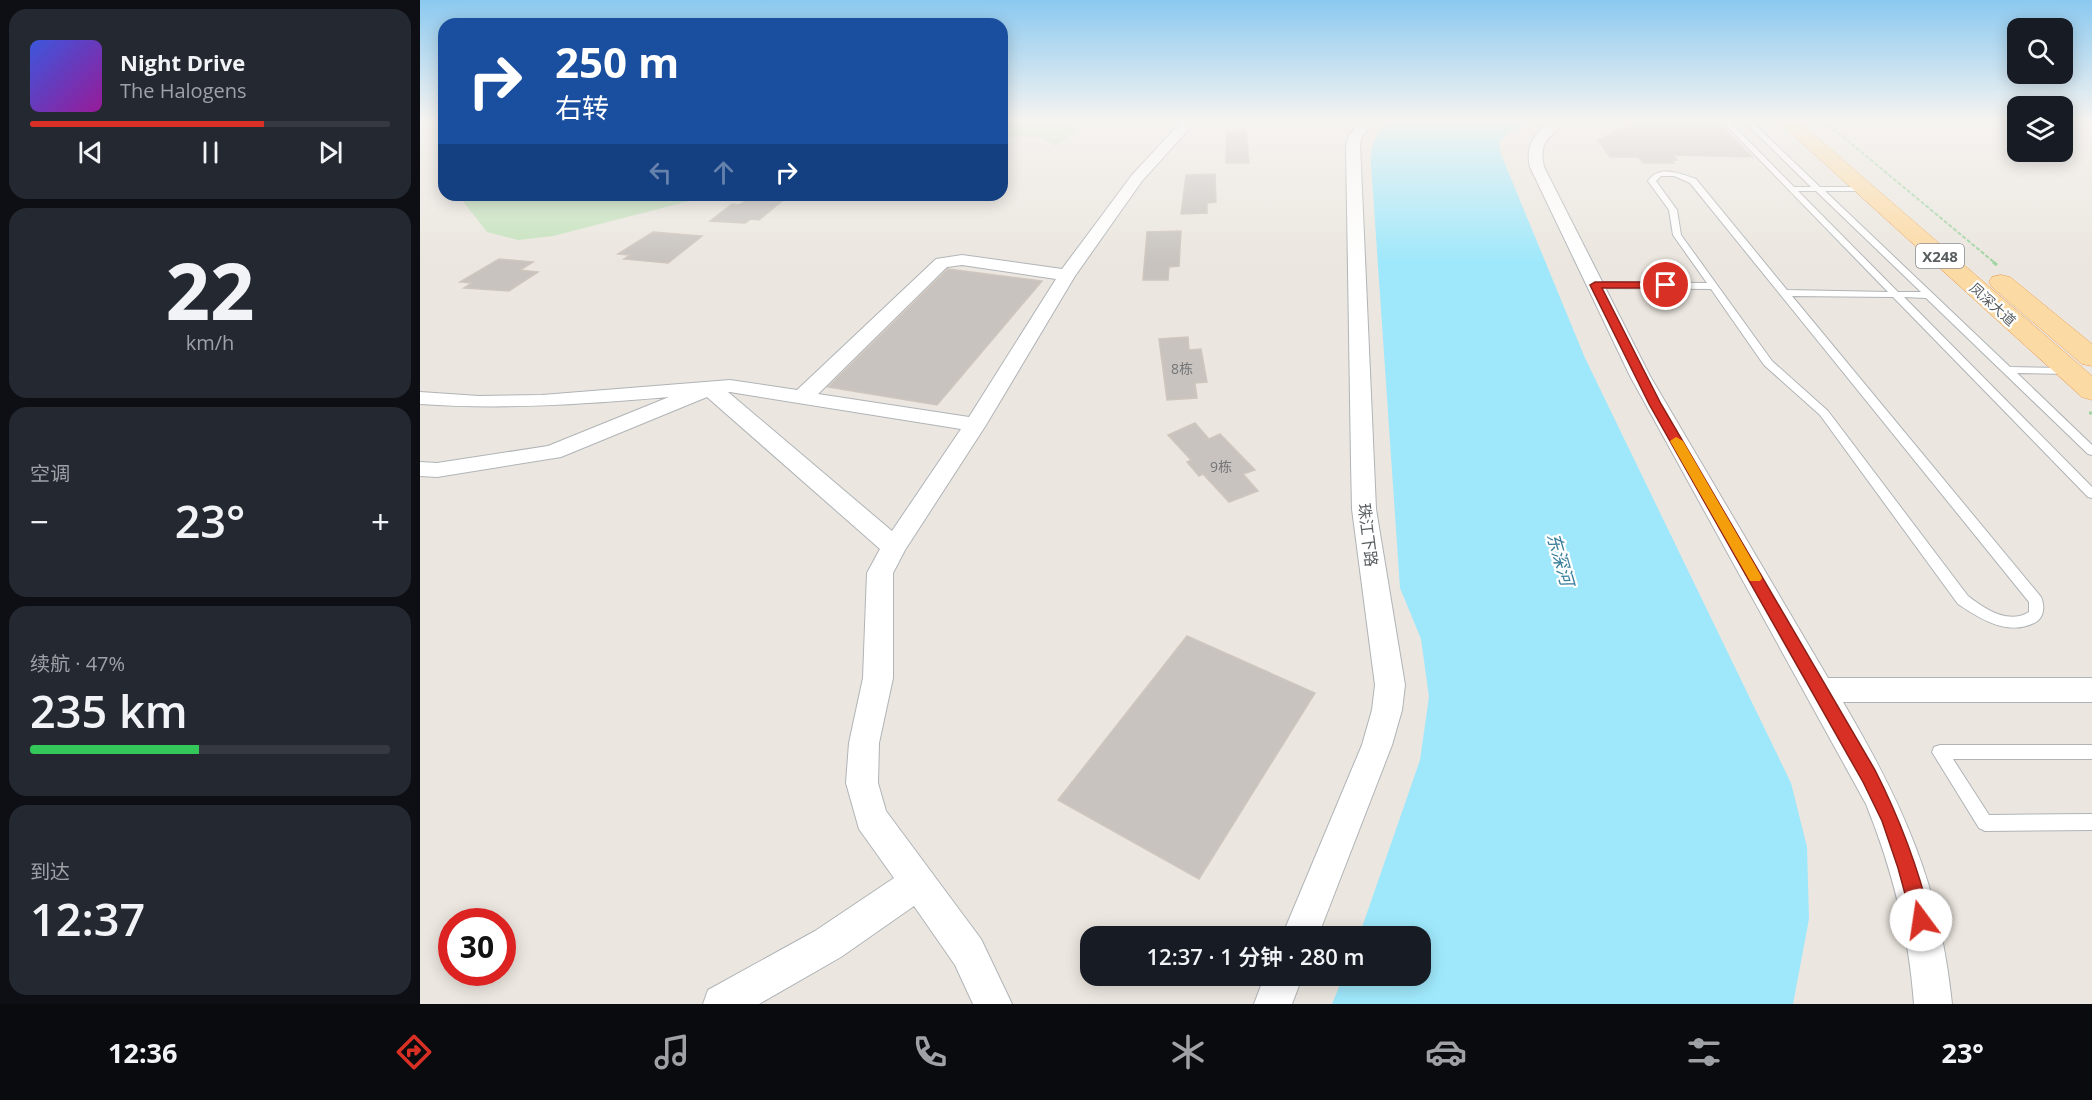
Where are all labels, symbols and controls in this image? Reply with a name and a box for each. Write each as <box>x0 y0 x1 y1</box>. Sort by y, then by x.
map controls <box>2007 18 2073 162</box>
button: search <box>2007 18 2073 84</box>
text: 250 m <box>555 33 679 90</box>
icon: right <box>456 42 534 120</box>
text: Night Drive <box>120 47 245 77</box>
text: The Halogens <box>120 77 247 104</box>
text: 右转 <box>555 89 609 126</box>
button: layers <box>2007 96 2073 162</box>
icon: previous <box>74 136 107 169</box>
icon: pause <box>194 136 227 169</box>
icon: next <box>314 136 347 169</box>
icon: left <box>644 156 677 189</box>
icon: ahead <box>707 156 740 189</box>
icon: right <box>770 156 803 189</box>
text: 22 <box>165 237 255 343</box>
road number: X248 <box>1916 244 1964 268</box>
pin <box>1640 259 1691 310</box>
icon: arrive <box>1649 268 1682 301</box>
street label: 凤深大道 <box>1966 278 2020 330</box>
text: km/h <box>186 329 234 356</box>
house number: 8栋 <box>1171 359 1193 378</box>
house number: 9栋 <box>1210 457 1232 476</box>
text: 空调 <box>30 460 70 487</box>
text: 23° <box>175 490 245 551</box>
text: − <box>30 499 49 544</box>
text: + <box>371 499 390 544</box>
street label: 珠江下路 <box>1353 502 1383 568</box>
water label: 东深河 <box>1542 530 1581 591</box>
text: 续航 · 47% <box>30 650 125 677</box>
text: 235 km <box>30 680 188 741</box>
text: 到达 <box>30 858 70 885</box>
text: 12:37 <box>30 888 145 949</box>
position arrow <box>1889 888 1953 952</box>
speed limit sign: 30 <box>438 908 516 986</box>
text: 12:37 · 1 分钟 · 280 m <box>1147 941 1365 971</box>
icon: directions <box>393 1031 435 1073</box>
icon: music <box>651 1031 693 1073</box>
icon: phone <box>909 1031 951 1073</box>
icon: climate <box>1167 1031 1209 1073</box>
icon: car <box>1425 1031 1467 1073</box>
icon: filters <box>1683 1031 1725 1073</box>
text: 12:36 <box>108 1034 177 1071</box>
text: 23° <box>1941 1034 1984 1071</box>

